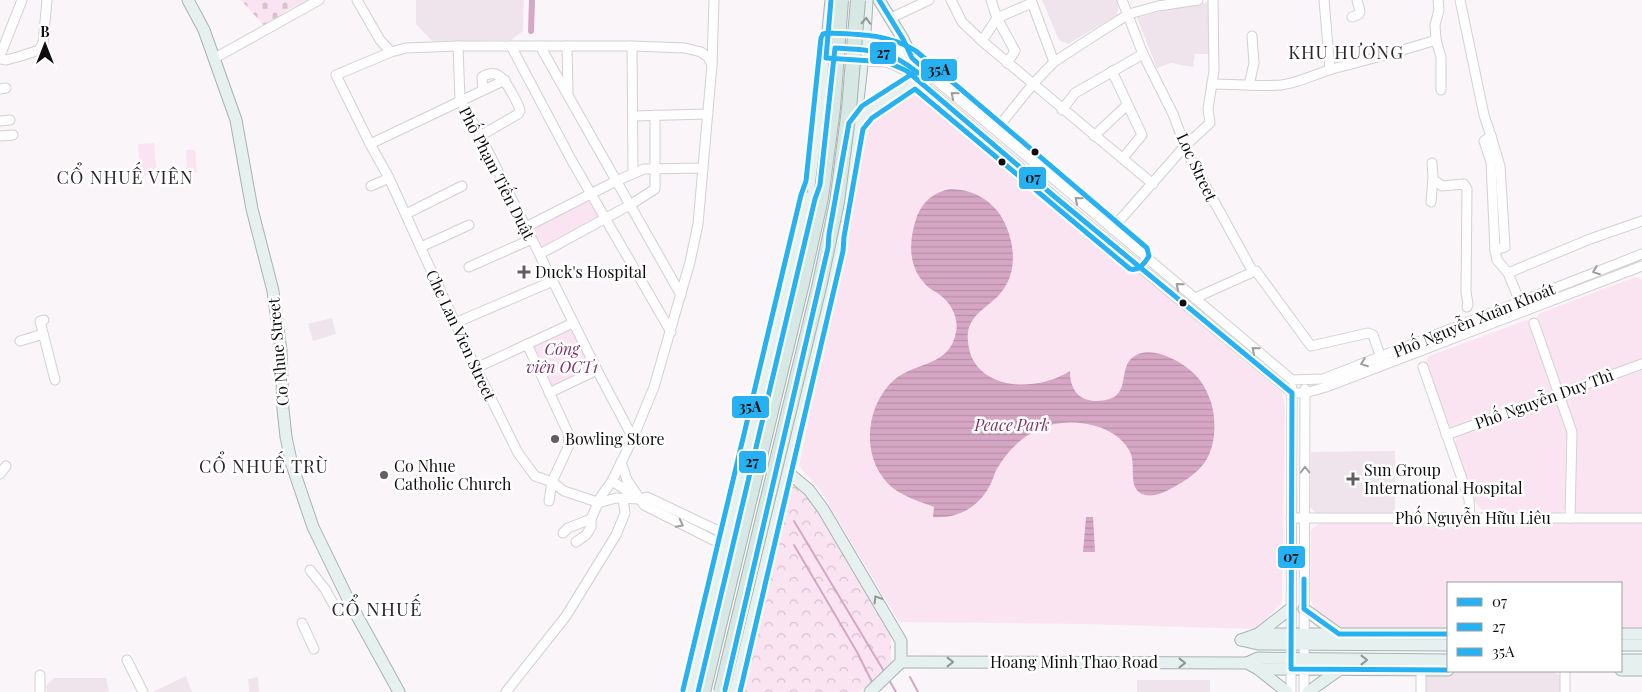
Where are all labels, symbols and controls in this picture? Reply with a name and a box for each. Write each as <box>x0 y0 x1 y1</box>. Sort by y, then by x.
one-way arrow <box>861 17 872 25</box>
north arrow <box>20 20 70 70</box>
text: B <box>40 22 50 41</box>
district label: KHU HƯƠNG <box>1288 40 1404 64</box>
line badge: 27 <box>869 41 897 65</box>
text: 27 <box>876 43 890 62</box>
line badge: 35A <box>920 58 958 82</box>
text: 35A <box>928 60 951 79</box>
one-way arrow <box>950 92 959 101</box>
street label: Phố Phạm Tiến Duật <box>455 102 542 243</box>
street label: Loc Street <box>1173 129 1223 205</box>
unlabelled marker <box>1030 147 1040 157</box>
unlabelled marker <box>997 157 1007 167</box>
district label: CỔ NHUẾ VIÊN <box>57 161 193 189</box>
line badge: 07 <box>1018 166 1047 190</box>
text: 07 <box>1025 168 1041 187</box>
one-way arrow <box>1074 196 1083 205</box>
place label: Duck's Hospital <box>535 261 647 282</box>
marker: Duck's Hospital <box>517 265 531 279</box>
street label: Che Lan Vien Street <box>422 266 501 404</box>
one-way arrow <box>1593 266 1601 276</box>
street label: Phố Nguyễn Xuân Khoát <box>1389 276 1558 362</box>
one-way arrow <box>1176 282 1185 291</box>
street label: Co Nhue Street <box>262 297 293 407</box>
unlabelled marker <box>1178 298 1188 308</box>
park label: Công viên OCT1 <box>526 338 599 377</box>
one-way arrow <box>1251 346 1260 355</box>
one-way arrow <box>1360 357 1369 367</box>
street label: Phố Nguyễn Duy Thì <box>1471 362 1616 433</box>
line badge: 35A <box>731 395 770 419</box>
text: 35A <box>739 397 762 416</box>
park label: Peace Park <box>973 414 1050 435</box>
place label: Bowling Store <box>565 428 665 449</box>
marker: Bowling Store <box>549 433 561 445</box>
district label: CỔ NHUẾ TRÙ <box>199 450 329 478</box>
line badge: 27 <box>738 450 767 474</box>
text: 27 <box>745 452 759 471</box>
place label: Co Nhue Catholic Church <box>394 455 512 494</box>
place label: Sun Group International Hospital <box>1364 459 1523 498</box>
one-way arrow <box>1300 465 1310 473</box>
marker: Co Nhue Catholic Church <box>378 469 390 481</box>
marker: Sun Group International Hospital <box>1346 472 1360 486</box>
street label: Phố Nguyễn Hữu Liêu <box>1395 505 1551 528</box>
one-way arrow <box>675 518 684 528</box>
line badge: 07 <box>1277 545 1306 569</box>
text: 07 <box>1283 547 1299 566</box>
legend <box>1447 582 1622 672</box>
text: 07 <box>1492 591 1507 611</box>
district label: CỔ NHUẾ <box>331 593 423 621</box>
one-way arrow <box>874 595 884 604</box>
text: 27 <box>1492 616 1505 636</box>
text: 35A <box>1492 641 1515 661</box>
street label: Hoang Minh Thao Road <box>990 651 1158 672</box>
one-way arrow <box>1360 655 1368 665</box>
one-way arrow <box>946 657 954 667</box>
one-way arrow <box>1178 658 1186 668</box>

